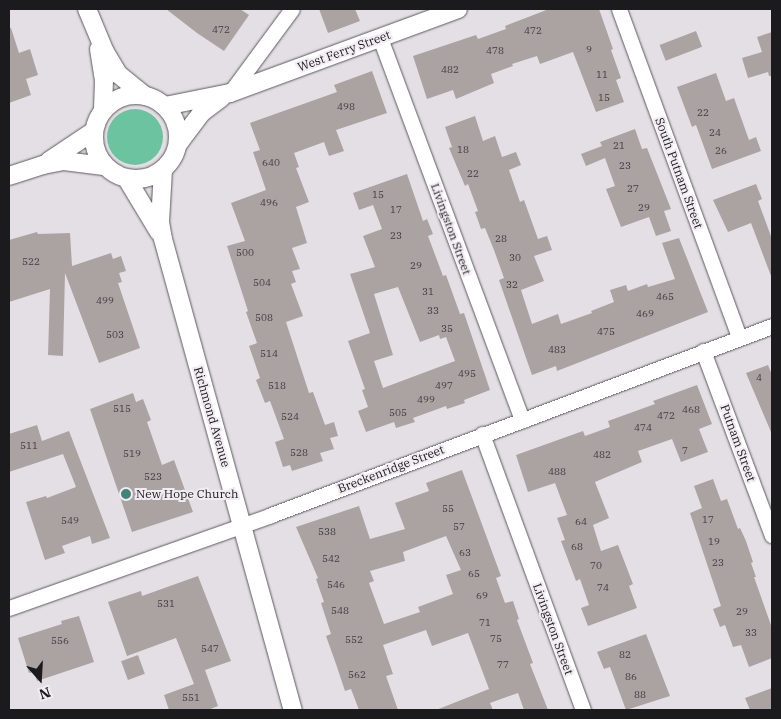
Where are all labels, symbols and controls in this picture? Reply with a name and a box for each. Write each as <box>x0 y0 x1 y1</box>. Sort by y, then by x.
house number: 472 <box>212 24 230 36</box>
house number: 472 <box>524 25 542 37</box>
street label: West Ferry Street <box>296 28 392 74</box>
house number: 9 <box>586 44 592 56</box>
house number: 478 <box>486 45 504 57</box>
house number: 482 <box>441 64 459 76</box>
house number: 11 <box>596 69 608 81</box>
house number: 15 <box>598 92 610 104</box>
house number: 498 <box>337 101 355 113</box>
house number: 22 <box>697 107 709 119</box>
street label: South Putnam Street <box>652 116 706 230</box>
house number: 24 <box>709 127 721 139</box>
house number: 21 <box>613 140 625 152</box>
house number: 18 <box>457 144 469 156</box>
house number: 26 <box>715 145 727 157</box>
house number: 640 <box>262 157 280 169</box>
house number: 23 <box>619 160 631 172</box>
house number: 22 <box>467 168 479 180</box>
street label: Livingston Street <box>428 181 474 277</box>
house number: 27 <box>627 183 639 195</box>
house number: 15 <box>372 189 384 201</box>
house number: 496 <box>260 197 278 209</box>
house number: 29 <box>638 202 650 214</box>
house number: 17 <box>390 204 402 216</box>
house number: 23 <box>390 230 402 242</box>
house number: 28 <box>495 233 507 245</box>
house number: 500 <box>236 247 254 259</box>
house number: 30 <box>509 252 521 264</box>
house number: 522 <box>22 256 40 268</box>
house number: 29 <box>410 260 422 272</box>
house number: 504 <box>253 277 271 289</box>
house number: 32 <box>506 279 518 291</box>
house number: 31 <box>422 286 434 298</box>
house number: 465 <box>656 291 674 303</box>
house number: 499 <box>96 295 114 307</box>
house number: 33 <box>427 305 439 317</box>
house number: 469 <box>636 308 654 320</box>
house number: 508 <box>255 312 273 324</box>
house number: 35 <box>441 323 453 335</box>
house number: 475 <box>597 326 615 338</box>
house number: 503 <box>106 329 124 341</box>
house number: 483 <box>548 344 566 356</box>
house number: 514 <box>260 348 278 360</box>
street label: Richmond Avenue <box>191 365 233 469</box>
house number: 495 <box>458 368 476 380</box>
house number: 4 <box>756 372 762 384</box>
house number: 518 <box>268 380 286 392</box>
house number: 497 <box>435 380 453 392</box>
house number: 499 <box>417 394 435 406</box>
street label: Putnam Street <box>717 402 759 484</box>
house number: 515 <box>113 403 131 415</box>
house number: 468 <box>682 404 700 416</box>
house number: 505 <box>389 407 407 419</box>
house number: 472 <box>657 410 675 422</box>
house number: 524 <box>281 411 299 423</box>
house number: 474 <box>634 422 652 434</box>
house number: 511 <box>20 440 38 452</box>
street label: Breckenridge Street <box>336 442 446 496</box>
house number: 7 <box>682 445 688 457</box>
house number: 528 <box>290 447 308 459</box>
house number: 519 <box>123 448 141 460</box>
house number: 482 <box>593 449 611 461</box>
house number: 488 <box>548 466 566 478</box>
house number: 523 <box>144 471 162 483</box>
place label: New Hope Church <box>136 487 238 501</box>
marker: New Hope Church <box>120 488 132 500</box>
house number: 55 <box>442 503 454 515</box>
house number: 17 <box>702 514 714 526</box>
house number: 549 <box>61 515 79 527</box>
house number: 64 <box>575 516 587 528</box>
house number: 57 <box>453 521 465 533</box>
house number: 538 <box>318 526 336 538</box>
house number: 19 <box>708 536 720 548</box>
house number: 68 <box>571 541 583 553</box>
house number: 63 <box>459 547 471 559</box>
house number: 542 <box>322 553 340 565</box>
house number: 23 <box>712 557 724 569</box>
house number: 70 <box>590 560 602 572</box>
house number: 65 <box>468 568 480 580</box>
house number: 546 <box>327 579 345 591</box>
street label: Livingston Street <box>530 581 576 677</box>
house number: 74 <box>597 582 609 594</box>
house number: 69 <box>476 590 488 602</box>
house number: 531 <box>157 598 175 610</box>
house number: 548 <box>331 605 349 617</box>
house number: 29 <box>736 606 748 618</box>
house number: 71 <box>479 617 491 629</box>
house number: 33 <box>745 627 757 639</box>
house number: 75 <box>490 633 502 645</box>
house number: 552 <box>345 634 363 646</box>
house number: 556 <box>51 635 69 647</box>
house number: 547 <box>201 643 219 655</box>
house number: 82 <box>619 649 631 661</box>
north arrow <box>15 654 65 704</box>
house number: 77 <box>497 659 509 671</box>
house number: 562 <box>348 669 366 681</box>
house number: 86 <box>625 671 637 683</box>
text: N <box>37 683 53 703</box>
house number: 88 <box>634 689 646 701</box>
house number: 551 <box>182 692 200 704</box>

